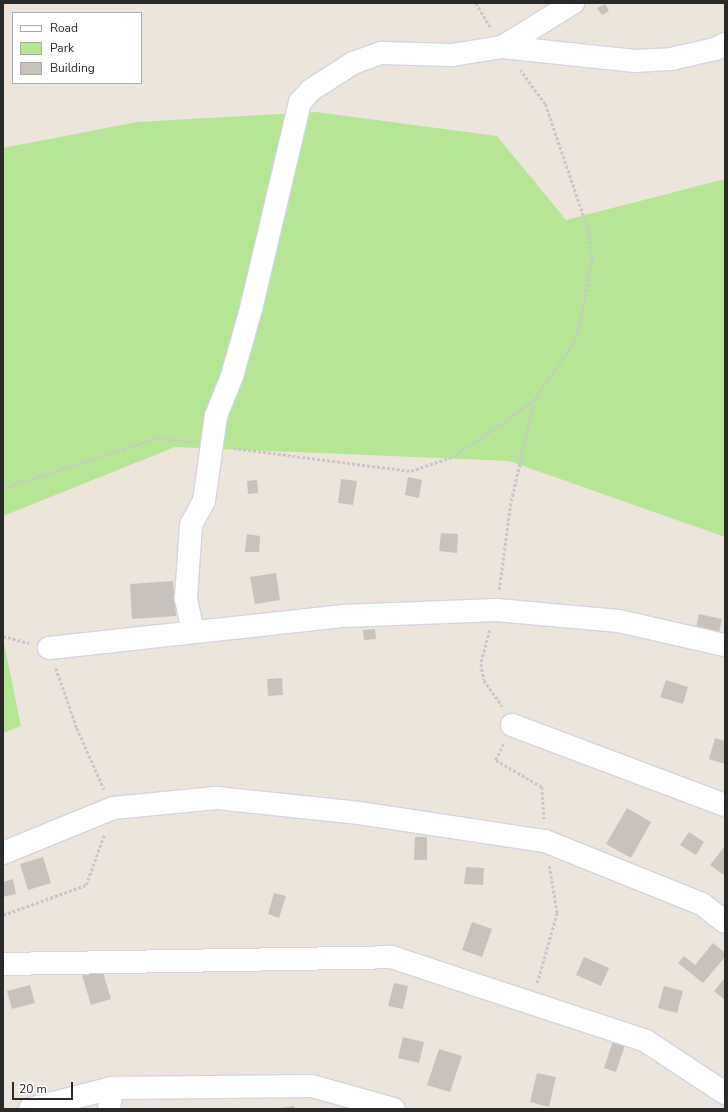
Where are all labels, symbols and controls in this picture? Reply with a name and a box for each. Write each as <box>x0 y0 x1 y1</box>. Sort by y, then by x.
legend <box>12 12 142 84</box>
text: Road <box>50 20 78 36</box>
text: Park <box>50 40 74 56</box>
text: Building <box>50 60 95 76</box>
scale bar <box>14 1074 75 1100</box>
text: 20 m <box>19 1081 47 1097</box>

